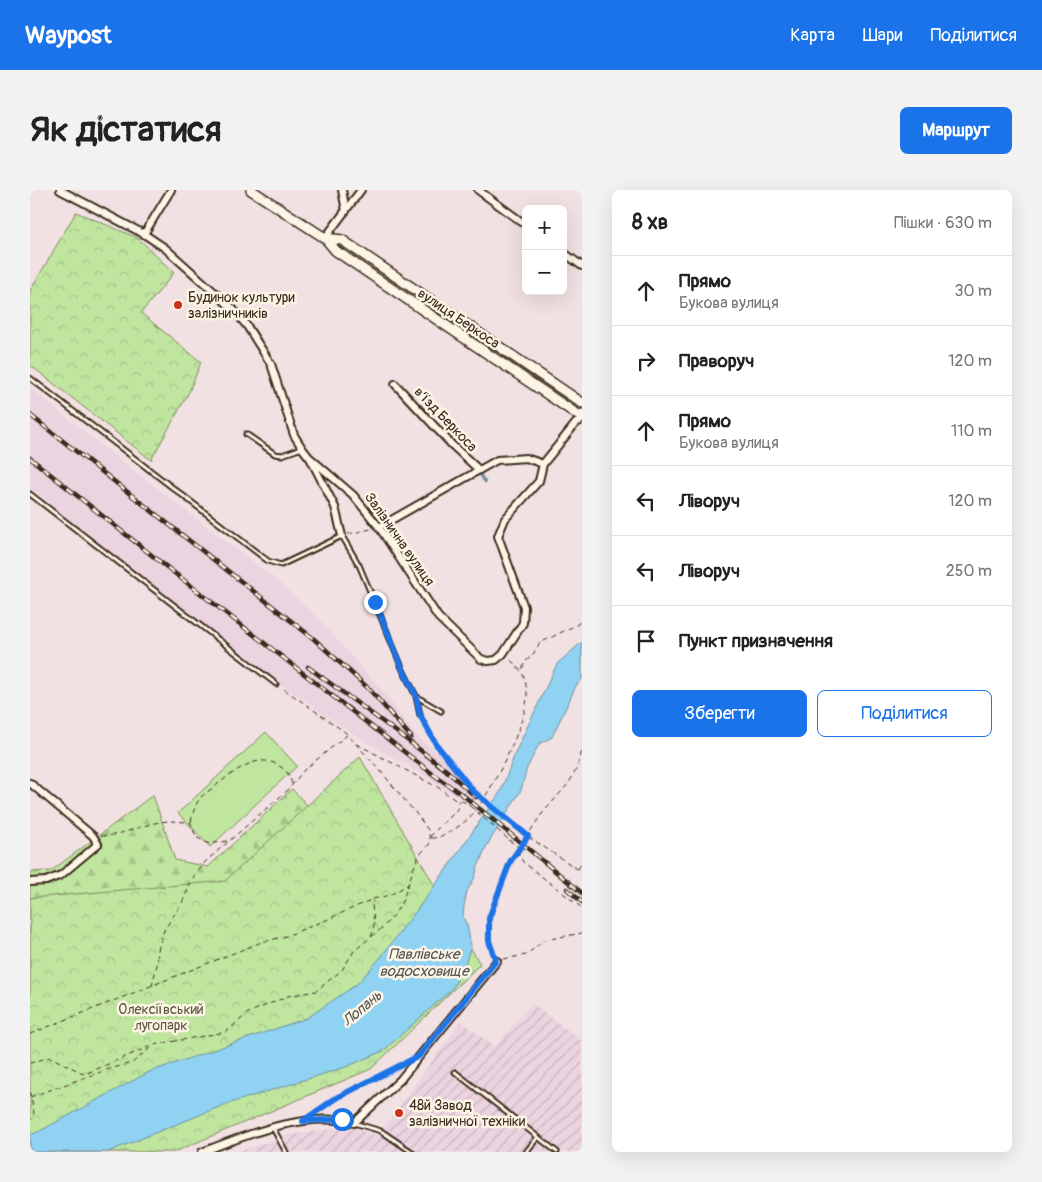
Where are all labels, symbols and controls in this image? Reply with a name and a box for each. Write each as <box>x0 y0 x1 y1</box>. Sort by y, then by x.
text: Waypost <box>25 21 112 50</box>
text: Карта <box>790 24 835 47</box>
text: Шари <box>863 24 902 47</box>
text: Поділитися <box>930 24 1017 47</box>
button: Маршрут <box>900 107 1012 154</box>
text: Як дістатися <box>30 108 221 152</box>
map controls <box>522 205 567 295</box>
button: + <box>522 205 567 250</box>
text: 8 хв <box>632 209 668 236</box>
text: Пішки · 630 m <box>894 213 992 233</box>
button: − <box>522 250 567 295</box>
text: Прямо <box>679 269 731 293</box>
icon: ahead <box>632 277 660 305</box>
text: 30 m <box>954 281 992 301</box>
street label: вулиця Беркоса <box>415 285 503 352</box>
place label: Будинок культури залізничників <box>188 289 295 322</box>
text: Букова вулиця <box>679 293 779 313</box>
marker: Будинок культури залізничників <box>172 299 184 311</box>
icon: right <box>632 347 660 375</box>
text: Праворуч <box>679 349 754 373</box>
text: 120 m <box>948 351 992 371</box>
street label: в’їзд Беркоса <box>411 383 481 455</box>
text: Прямо <box>679 409 731 433</box>
icon: ahead <box>632 417 660 445</box>
text: 110 m <box>951 421 992 441</box>
text: Букова вулиця <box>679 433 779 453</box>
icon: left <box>632 487 660 515</box>
street label: Залізнична вулиця <box>361 489 438 589</box>
text: Ліворуч <box>679 489 740 513</box>
text: 120 m <box>948 491 992 511</box>
icon: left <box>632 557 660 585</box>
text: Ліворуч <box>679 559 740 583</box>
text: 250 m <box>946 561 992 581</box>
route end <box>364 591 387 614</box>
icon: arrive <box>632 627 660 655</box>
text: Пункт призначення <box>679 629 833 653</box>
button: Зберегти <box>632 690 807 737</box>
button: Поділитися <box>817 690 992 737</box>
water label: Павлівське водосховище <box>379 945 470 981</box>
water label: Лопань <box>339 986 386 1030</box>
park label: Олексіївський лугопарк <box>118 1001 204 1034</box>
place label: 48й Завод залізничної техніки <box>409 1097 525 1130</box>
marker: 48й Завод залізничної техніки <box>393 1107 405 1119</box>
route start <box>331 1108 354 1131</box>

